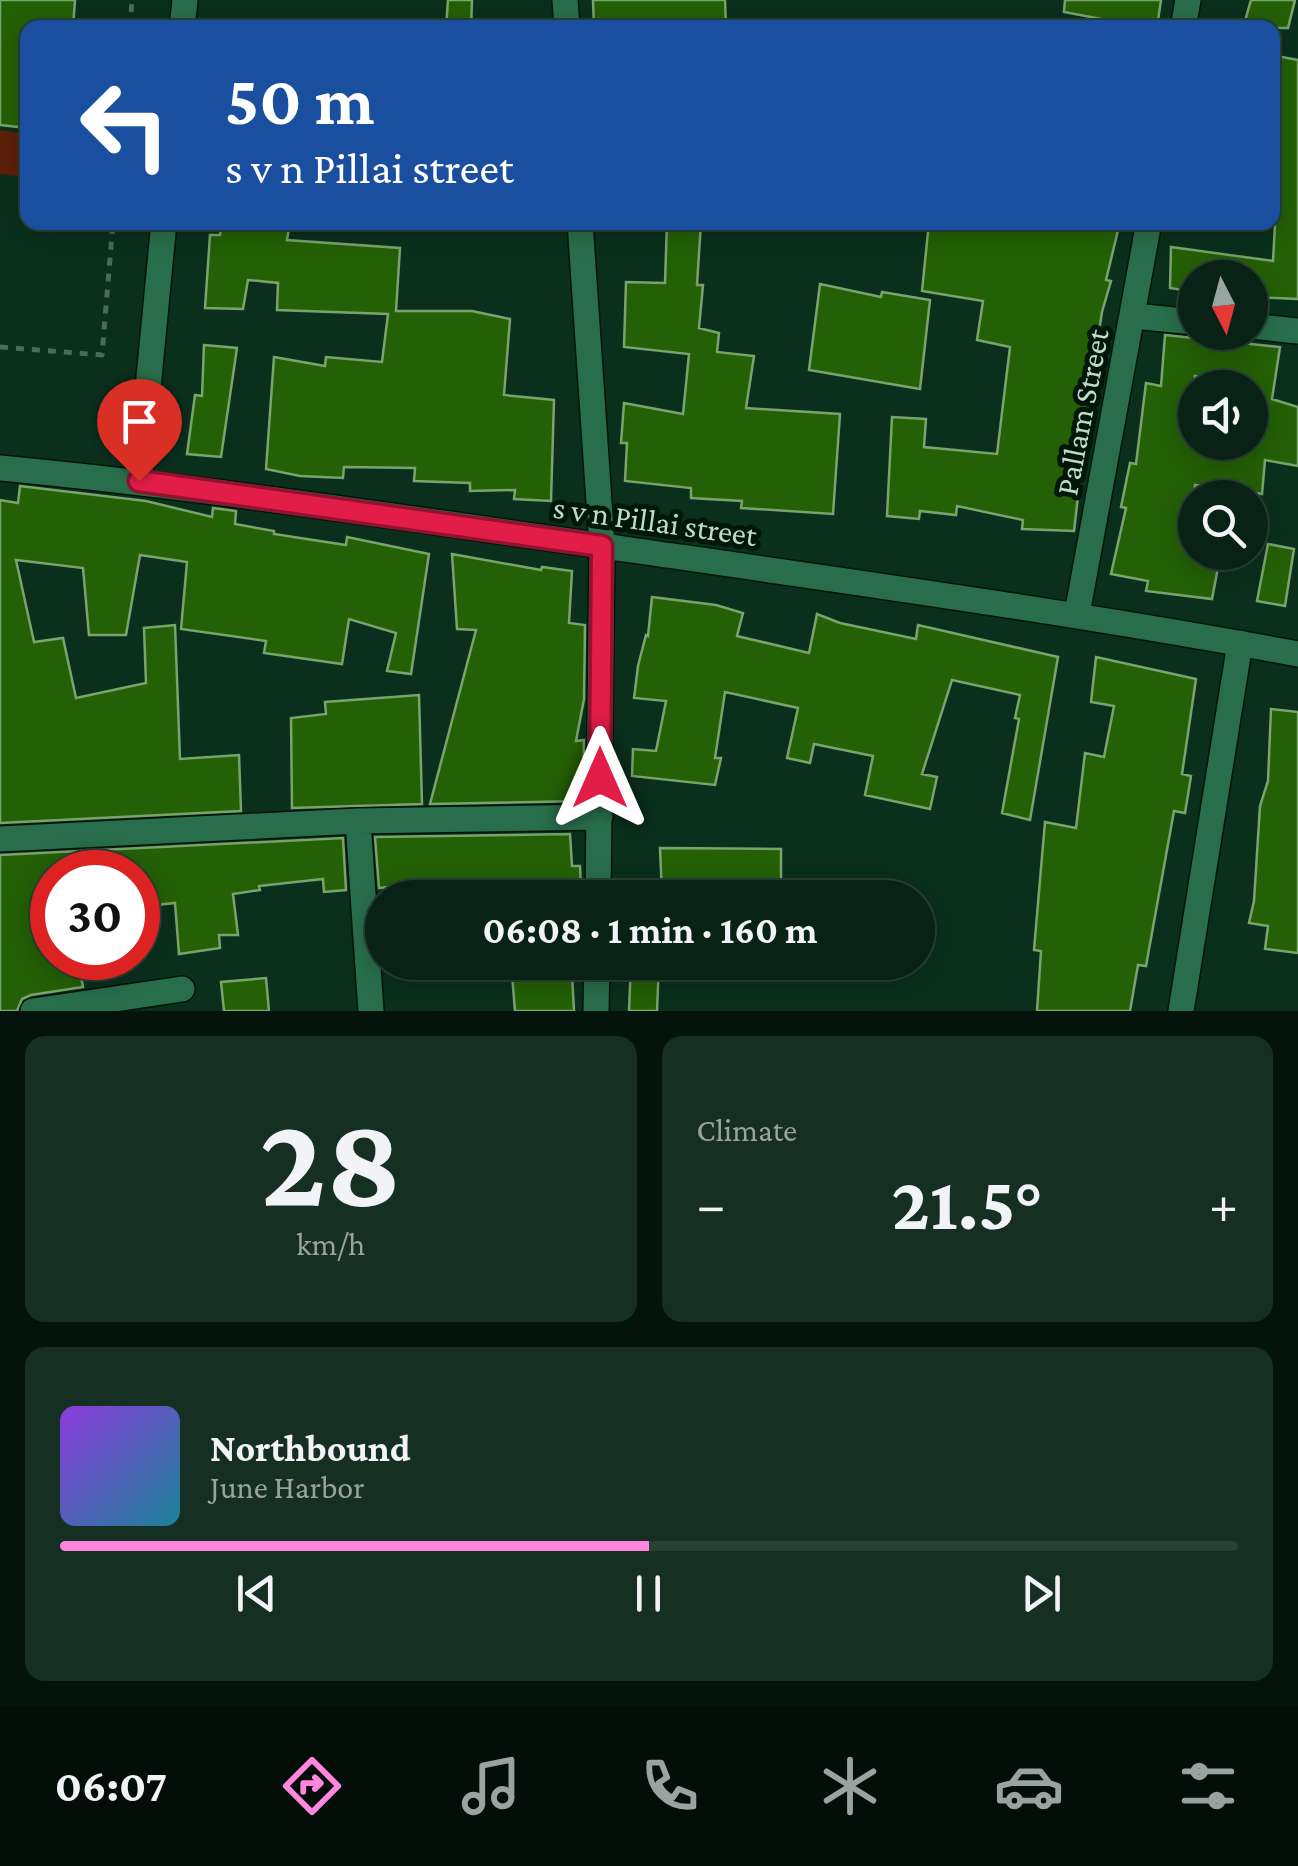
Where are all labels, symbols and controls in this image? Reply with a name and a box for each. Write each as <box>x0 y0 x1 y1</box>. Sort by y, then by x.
icon: left <box>60 60 190 190</box>
text: 50 m <box>225 61 375 139</box>
text: s v n Pillai street <box>225 143 514 193</box>
north arrow <box>1178 260 1268 350</box>
map controls <box>1178 260 1268 570</box>
street label: Pallam Street <box>1048 325 1116 498</box>
button: sound <box>1178 370 1268 460</box>
pin <box>97 379 182 482</box>
icon: arrive <box>112 394 167 449</box>
button: search <box>1178 480 1268 570</box>
street label: s v n Pillai street <box>551 489 760 553</box>
position arrow <box>548 726 652 830</box>
speed limit sign: 30 <box>30 850 160 980</box>
text: 06:08 · 1 min · 160 m <box>482 909 818 951</box>
text: 28 <box>260 1088 402 1233</box>
text: Climate <box>697 1112 797 1148</box>
text: 21.5° <box>892 1162 1043 1245</box>
text: − <box>697 1174 726 1235</box>
text: + <box>1209 1174 1238 1235</box>
text: km/h <box>296 1226 365 1262</box>
text: Northbound <box>210 1427 411 1469</box>
text: June Harbor <box>210 1469 365 1505</box>
icon: previous <box>229 1566 284 1621</box>
icon: pause <box>621 1566 676 1621</box>
icon: next <box>1014 1566 1069 1621</box>
icon: directions <box>277 1751 347 1821</box>
icon: music <box>456 1751 526 1821</box>
icon: phone <box>635 1751 705 1821</box>
icon: climate <box>815 1751 885 1821</box>
icon: car <box>994 1751 1064 1821</box>
icon: filters <box>1173 1751 1243 1821</box>
text: 06:07 <box>55 1761 167 1811</box>

